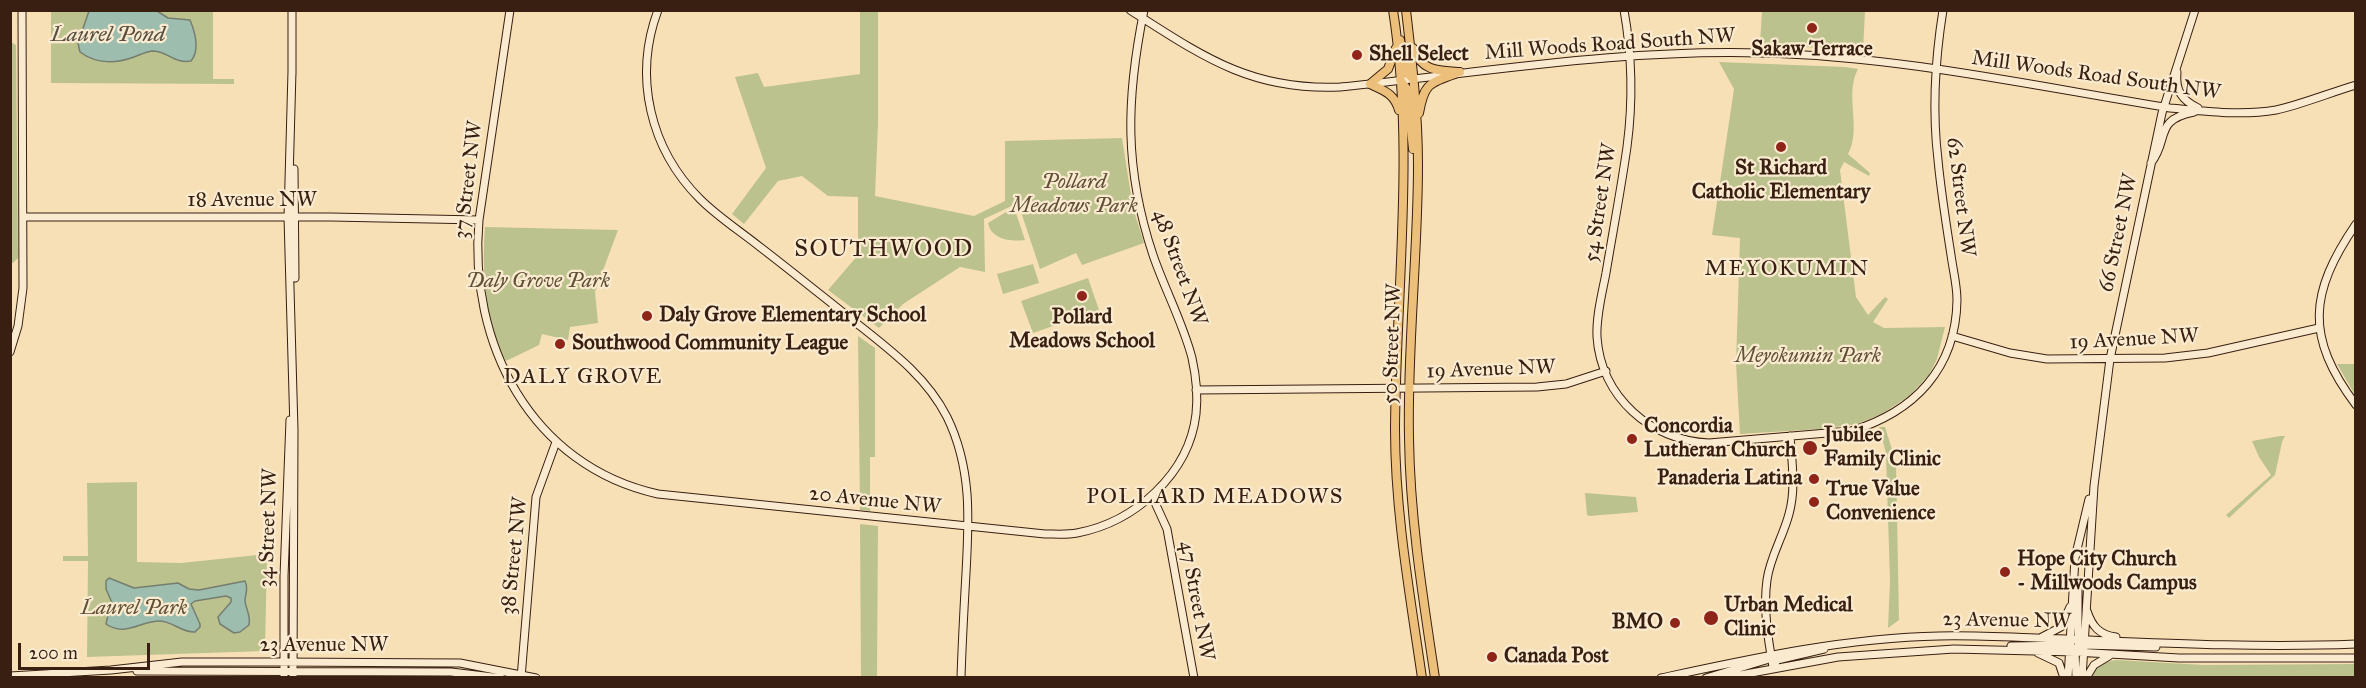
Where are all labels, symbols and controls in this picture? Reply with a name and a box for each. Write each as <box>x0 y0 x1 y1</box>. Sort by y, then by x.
marker: Sakaw Terrace <box>1805 21 1819 35</box>
water label: Laurel Pond <box>51 23 165 49</box>
street label: Mill Woods Road South NW <box>1484 24 1736 66</box>
place label: Sakaw Terrace <box>1751 37 1873 63</box>
place label: Shell Select <box>1369 42 1469 68</box>
street label: Mill Woods Road South NW <box>1970 46 2222 106</box>
marker: Shell Select <box>1350 48 1364 62</box>
street label: 37 Street NW <box>449 120 489 240</box>
street label: 62 Street NW <box>1940 136 1980 258</box>
marker: St Richard Catholic Elementary <box>1774 140 1788 154</box>
street label: 54 Street NW <box>1579 142 1623 264</box>
place label: St Richard Catholic Elementary <box>1692 156 1870 206</box>
park label: Pollard Meadows Park <box>1010 170 1138 220</box>
street label: 66 Street NW <box>2094 171 2144 295</box>
street label: 18 Avenue NW <box>187 188 317 214</box>
street label: 48 Street NW <box>1146 206 1212 330</box>
district label: SOUTHWOOD <box>794 236 974 264</box>
district label: MEYOKUMIN <box>1704 257 1870 283</box>
park label: Daly Grove Park <box>466 269 610 295</box>
street label: 50 Street NW <box>1378 283 1408 405</box>
marker: Pollard Meadows School <box>1075 289 1089 303</box>
place label: Daly Grove Elementary School <box>659 303 926 329</box>
place label: Pollard Meadows School <box>1009 305 1155 355</box>
marker: Daly Grove Elementary School <box>640 309 654 323</box>
street label: 19 Avenue NW <box>2069 324 2199 356</box>
place label: Southwood Community League <box>572 331 848 357</box>
marker: Southwood Community League <box>553 337 567 351</box>
park label: Meyokumin Park <box>1735 344 1881 370</box>
street label: 19 Avenue NW <box>1426 355 1556 385</box>
district label: DALY GROVE <box>503 365 663 391</box>
place label: Concordia Lutheran Church <box>1644 414 1796 464</box>
place label: Jubilee Family Clinic <box>1824 423 1941 473</box>
marker: Concordia Lutheran Church <box>1625 432 1639 446</box>
marker: Jubilee Family Clinic <box>1801 439 1819 457</box>
place label: Panaderia Latina <box>1657 466 1802 492</box>
street label: 34 Street NW <box>254 468 284 588</box>
marker: Panaderia Latina <box>1807 472 1821 486</box>
place label: True Value Convenience <box>1826 477 1935 527</box>
street label: 20 Avenue NW <box>808 482 942 520</box>
district label: POLLARD MEADOWS <box>1086 485 1344 511</box>
marker: True Value Convenience <box>1807 495 1821 509</box>
street label: 38 Street NW <box>496 496 534 616</box>
street label: 47 Street NW <box>1173 539 1219 663</box>
place label: Hope City Church - Millwoods Campus <box>2017 547 2197 597</box>
marker: Hope City Church - Millwoods Campus <box>1998 565 2012 579</box>
place label: Urban Medical Clinic <box>1724 593 1853 643</box>
park label: Laurel Park <box>81 596 187 622</box>
street label: 23 Avenue NW <box>1942 607 2072 635</box>
marker: Urban Medical Clinic <box>1702 609 1720 627</box>
place label: BMO <box>1612 610 1663 636</box>
marker: BMO <box>1668 616 1682 630</box>
scale bar <box>21 631 153 669</box>
street label: 23 Avenue NW <box>260 633 388 659</box>
text: 200 m <box>29 642 78 664</box>
place label: Canada Post <box>1504 644 1609 670</box>
marker: Canada Post <box>1485 650 1499 664</box>

